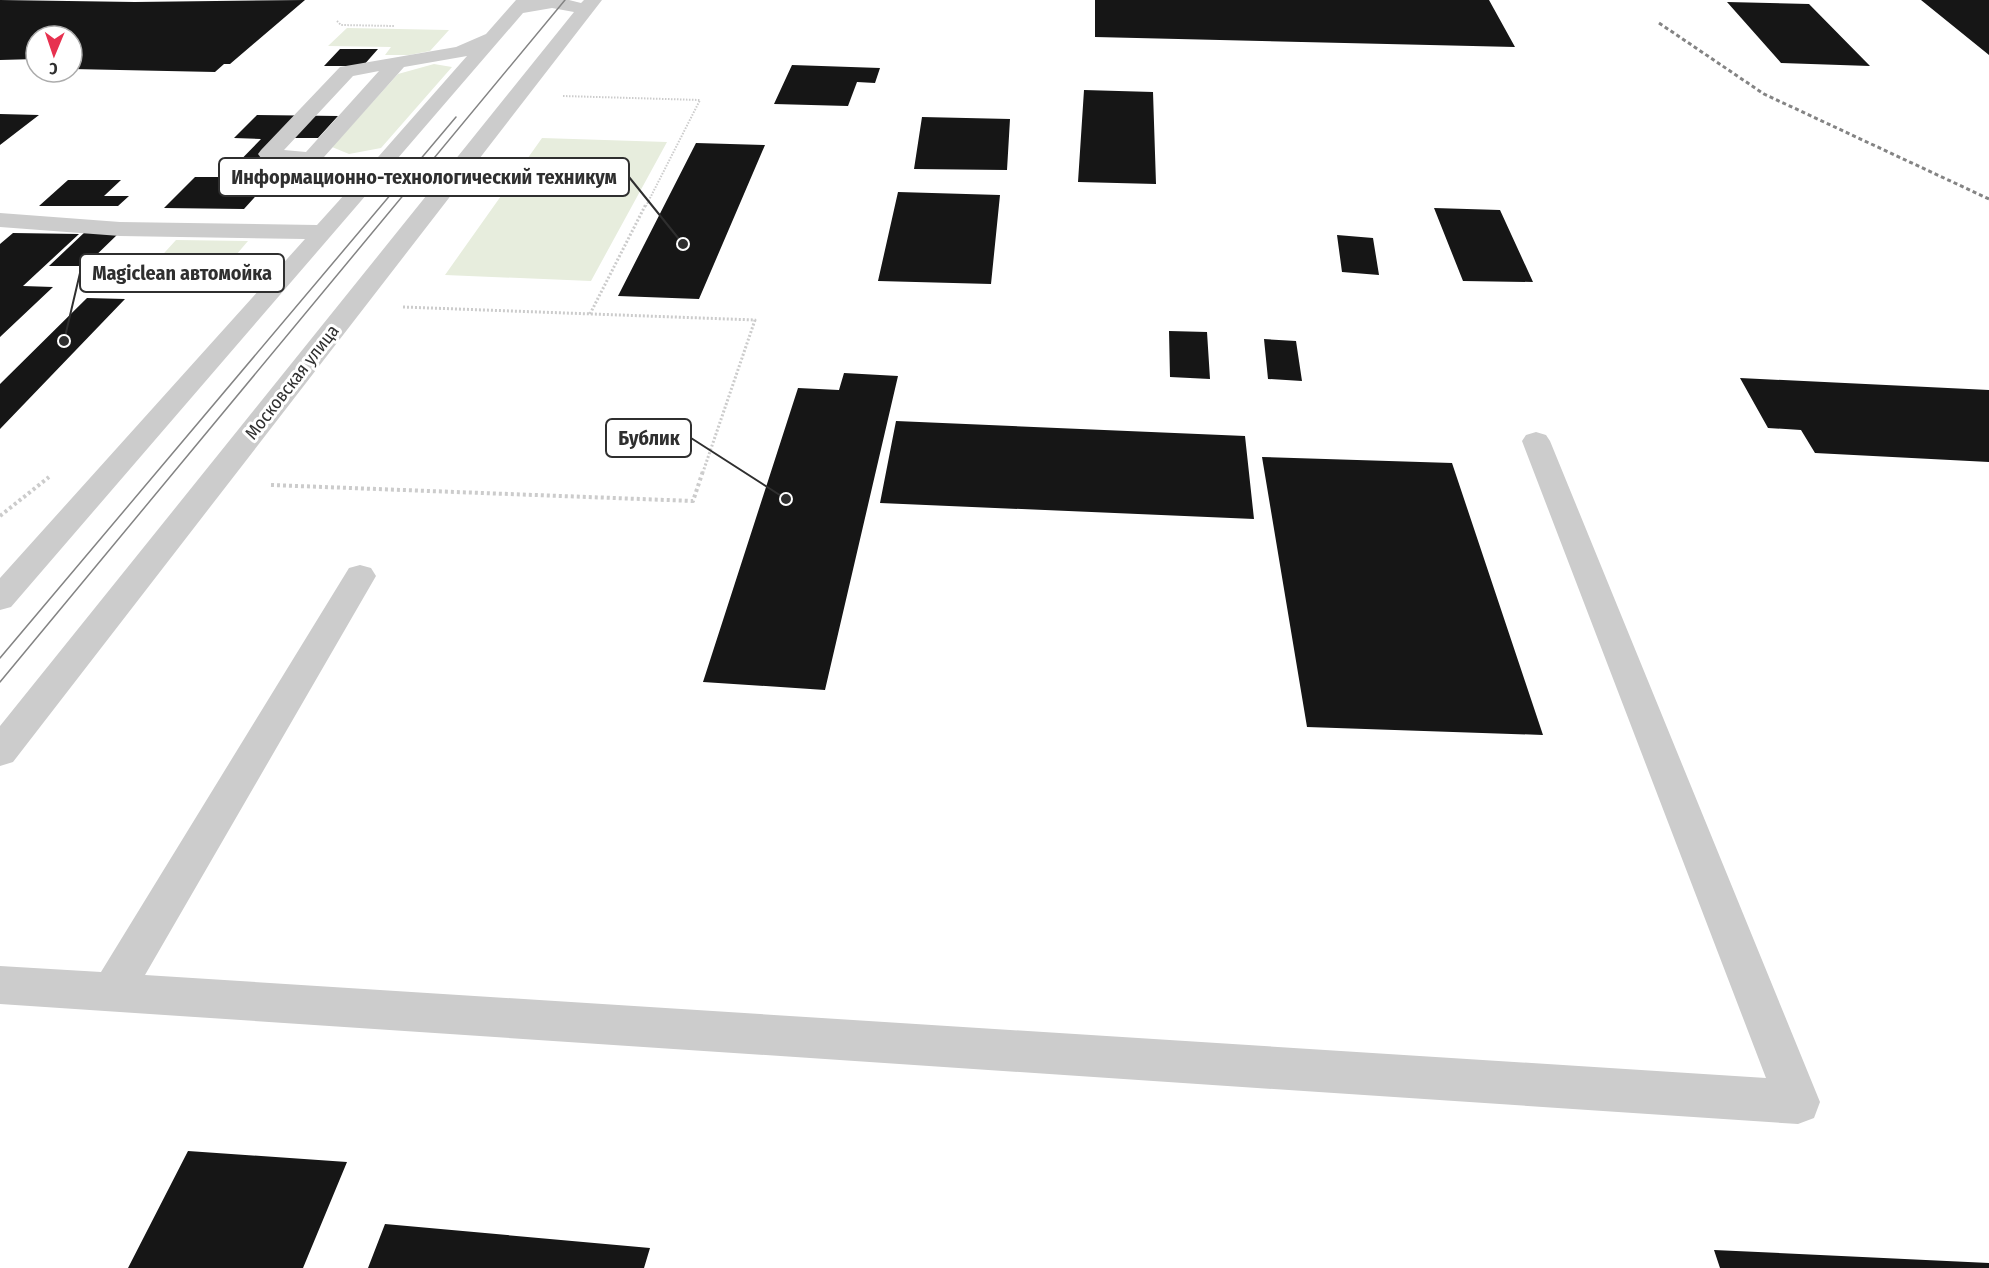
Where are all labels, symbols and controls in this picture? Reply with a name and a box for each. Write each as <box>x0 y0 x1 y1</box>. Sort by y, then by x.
north arrow <box>24 24 84 84</box>
text: С <box>48 59 58 78</box>
callout: Информационно-технологический техникум <box>219 158 629 196</box>
text: Информационно-технологический техникум <box>231 165 617 189</box>
callout: Magiclean автомойка <box>80 254 284 292</box>
text: Magiclean автомойка <box>92 261 272 285</box>
street label: Московская улица <box>240 320 344 444</box>
callout: Бублик <box>606 419 691 457</box>
text: Бублик <box>618 426 681 450</box>

